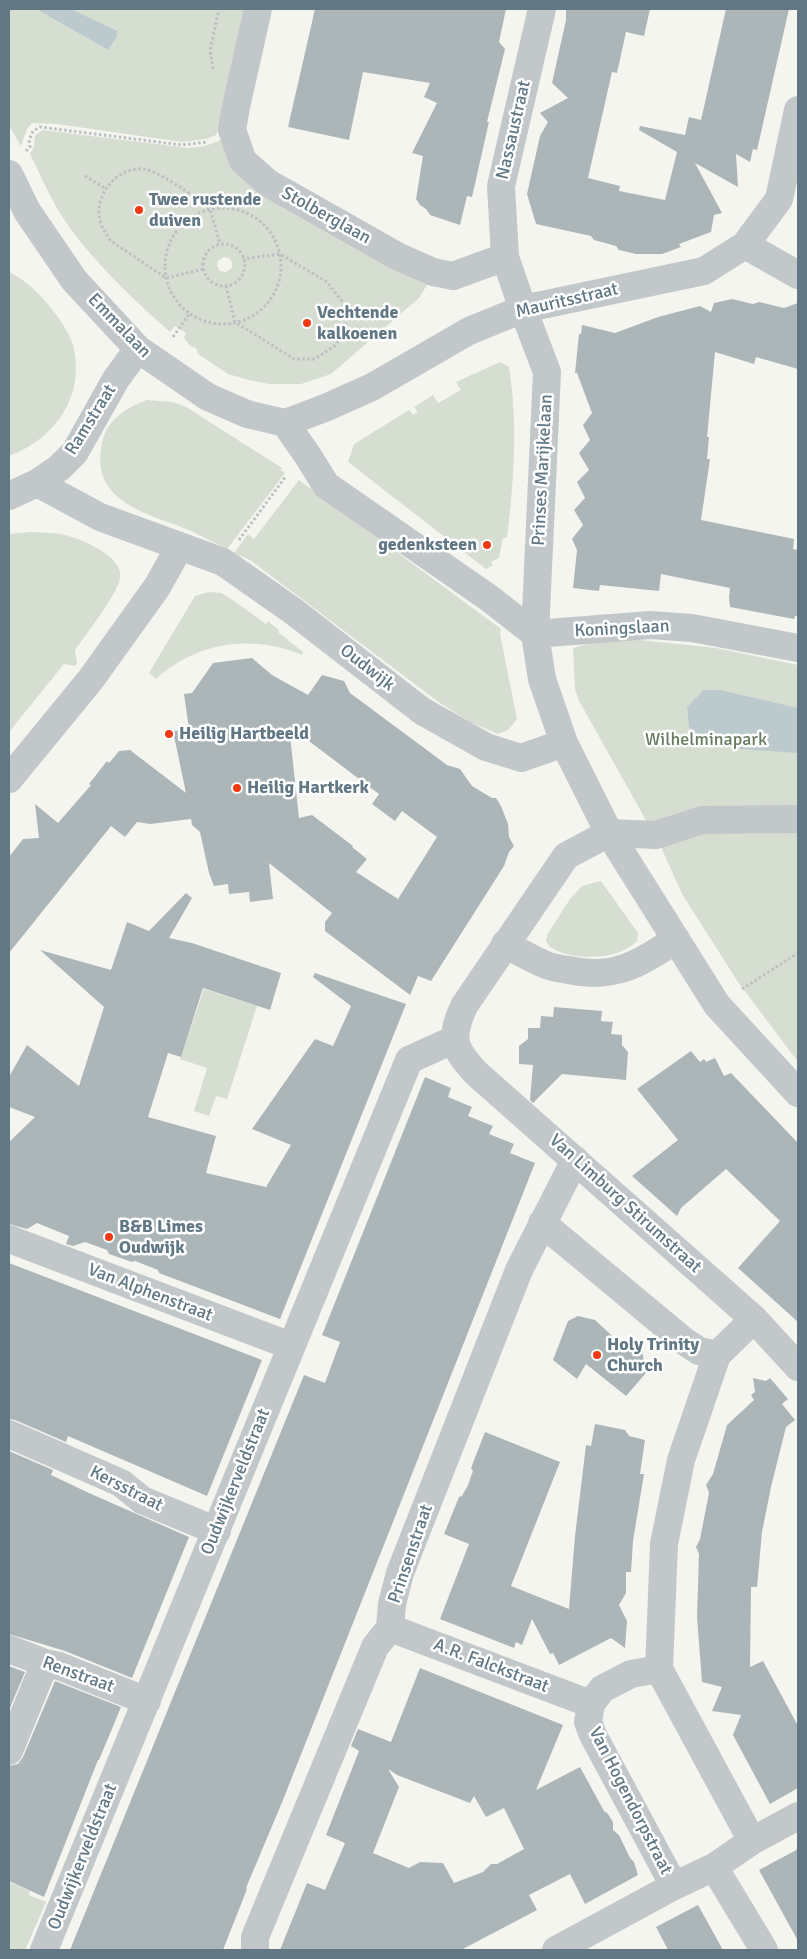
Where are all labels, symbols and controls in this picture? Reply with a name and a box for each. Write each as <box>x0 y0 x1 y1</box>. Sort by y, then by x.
street label: Nassaustraat <box>492 78 536 182</box>
street label: Stolberglaan <box>278 183 374 249</box>
place label: Twee rustende duiven <box>149 189 261 232</box>
marker: Twee rustende duiven <box>133 204 145 216</box>
street label: Mauritsstraat <box>514 279 620 323</box>
street label: Emmalaan <box>83 289 155 363</box>
place label: Vechtende kalkoenen <box>317 302 398 344</box>
marker: Vechtende kalkoenen <box>301 317 313 329</box>
street label: Ramstraat <box>61 381 121 459</box>
street label: Prinses Marijkelaan <box>528 394 558 546</box>
place label: gedenksteen <box>378 534 477 556</box>
marker: gedenksteen <box>481 539 493 551</box>
street label: Koningslaan <box>574 616 670 642</box>
street label: Oudwijk <box>335 640 399 696</box>
place label: Heilig Hartbeeld <box>179 723 309 745</box>
marker: Heilig Hartbeeld <box>163 728 175 740</box>
park label: Wilhelminapark <box>645 729 767 751</box>
place label: Heilig Hartkerk <box>247 777 369 799</box>
marker: Heilig Hartkerk <box>231 782 243 794</box>
street label: Van Limburg Stirumstraat <box>544 1130 706 1278</box>
place label: B&B Limes Oudwijk <box>119 1216 203 1258</box>
marker: B&B Limes Oudwijk <box>103 1231 115 1243</box>
street label: Van Alphenstraat <box>85 1259 215 1327</box>
place label: Holy Trinity Church <box>607 1334 699 1376</box>
marker: Holy Trinity Church <box>591 1349 603 1361</box>
street label: Oudwijkerveldstraat <box>197 1406 275 1558</box>
street label: Kersstraat <box>86 1461 166 1517</box>
street label: Prinsenstraat <box>384 1502 438 1606</box>
street label: A.R. Falckstraat <box>430 1634 552 1698</box>
street label: Renstraat <box>39 1652 117 1698</box>
street label: Van Hogendorpstraat <box>583 1724 677 1878</box>
street label: Oudwijkerveldstraat <box>44 1781 122 1933</box>

